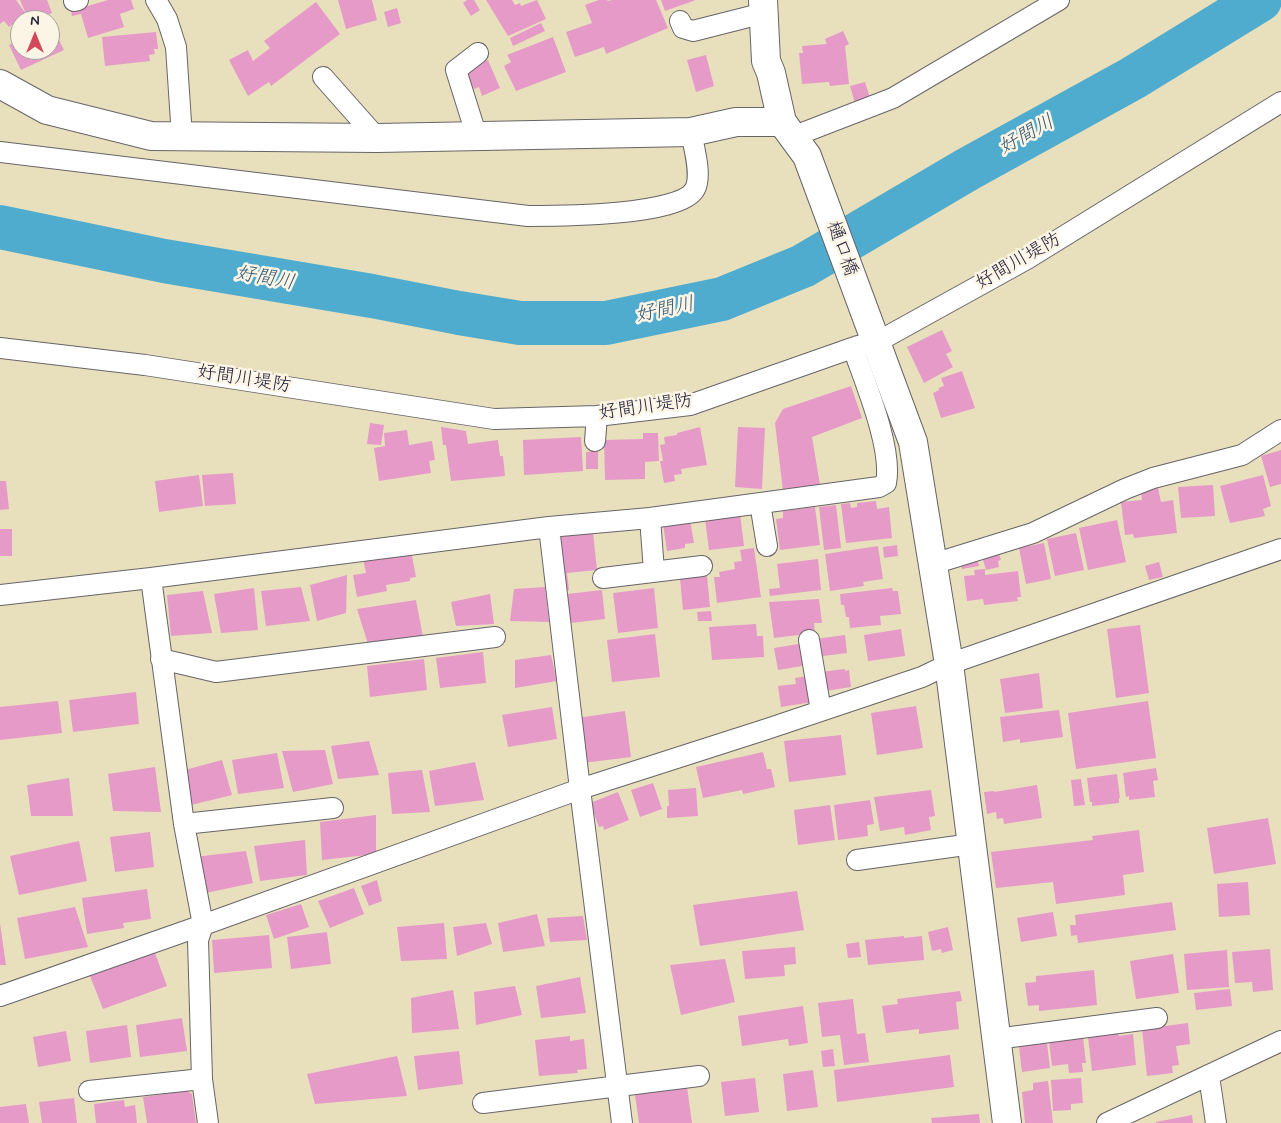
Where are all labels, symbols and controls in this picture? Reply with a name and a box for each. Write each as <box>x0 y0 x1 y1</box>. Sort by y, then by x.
north arrow <box>10 10 60 60</box>
text: N <box>30 12 40 30</box>
water label: 好間川 <box>995 111 1059 161</box>
street label: 樋口橋 <box>821 218 861 280</box>
street label: 好間川堤防 <box>972 228 1066 296</box>
water label: 好間川 <box>233 262 297 296</box>
water label: 好間川 <box>633 293 697 329</box>
street label: 好間川堤防 <box>195 361 293 399</box>
street label: 好間川堤防 <box>597 390 695 426</box>

